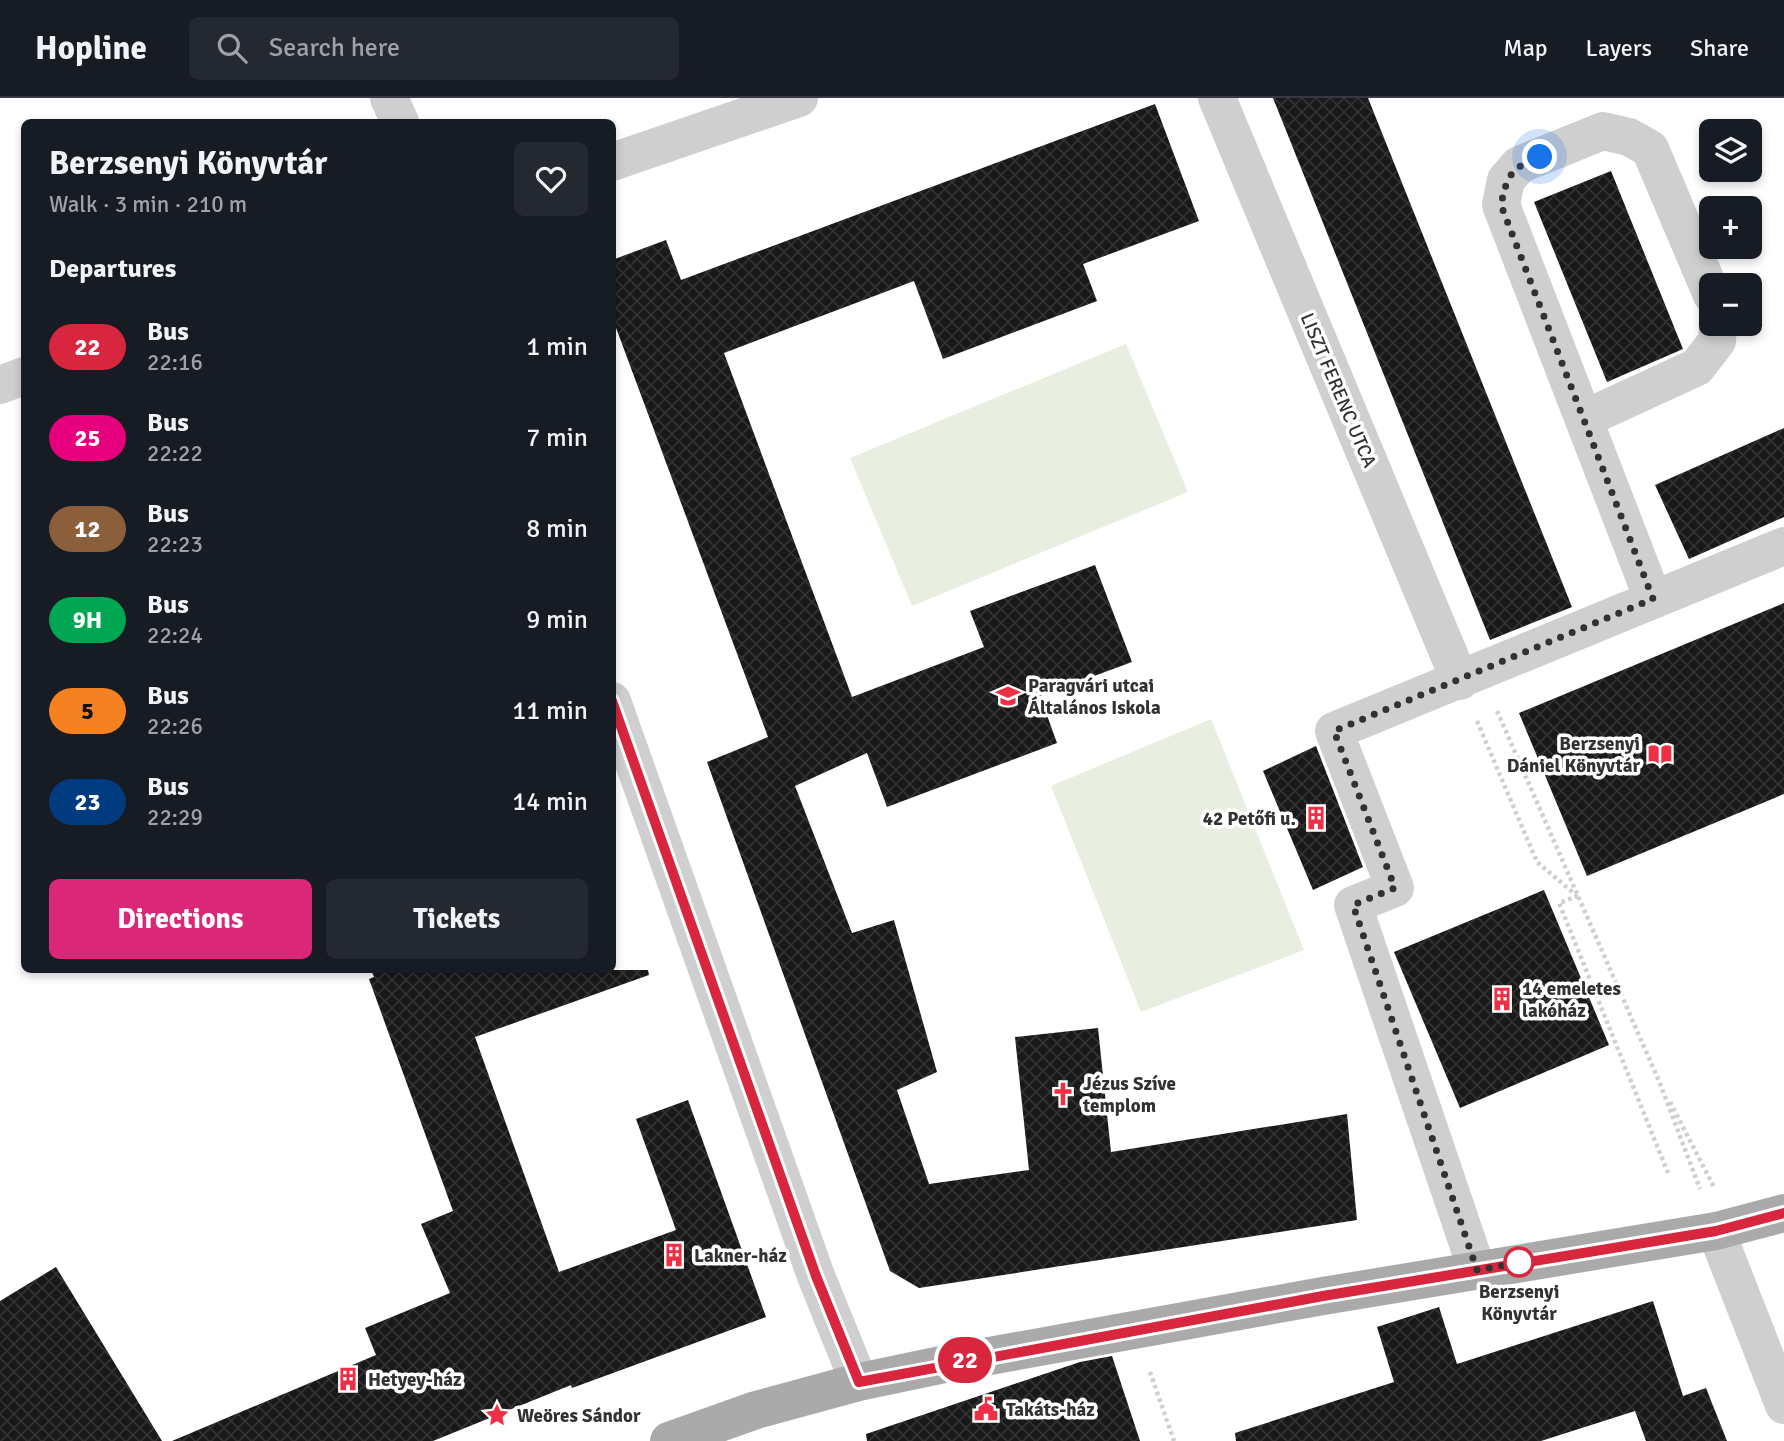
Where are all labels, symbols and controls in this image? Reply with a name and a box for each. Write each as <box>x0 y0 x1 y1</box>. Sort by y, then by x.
search box <box>189 17 679 80</box>
text: Hopline <box>35 28 147 69</box>
icon: search <box>213 29 251 67</box>
text: Search here <box>269 32 400 64</box>
text: Map <box>1503 33 1548 63</box>
text: Layers <box>1586 33 1652 63</box>
text: Share <box>1690 33 1749 63</box>
map controls <box>1699 119 1762 336</box>
button: layers <box>1699 119 1762 182</box>
your location <box>1522 139 1557 174</box>
button: heart <box>514 142 588 216</box>
text: Berzsenyi Könyvtár <box>49 143 327 184</box>
text: Walk · 3 min · 210 m <box>49 190 247 219</box>
button: + <box>1699 196 1762 259</box>
text: Departures <box>49 253 176 285</box>
button: − <box>1699 273 1762 336</box>
street label: LISZT FERENC UTCA <box>1295 309 1382 472</box>
text: Bus <box>147 316 189 348</box>
text: 1 min <box>526 331 588 363</box>
text: 22 <box>75 332 100 362</box>
text: 22:16 <box>147 348 203 377</box>
text: Bus <box>147 407 189 439</box>
text: 7 min <box>526 422 588 454</box>
text: 25 <box>75 423 100 453</box>
text: 22:22 <box>147 439 203 468</box>
text: Bus <box>147 498 189 530</box>
text: 8 min <box>526 513 588 545</box>
text: 12 <box>75 514 100 544</box>
text: 22:23 <box>147 530 203 559</box>
text: Bus <box>147 589 189 621</box>
text: 9 min <box>526 604 588 636</box>
text: 9H <box>73 605 102 635</box>
text: 22:24 <box>147 621 203 650</box>
place label: Paragvári utcai Általános Iskola <box>1028 674 1161 720</box>
text: Bus <box>147 680 189 712</box>
school or university icon: Paragvári utcai Általános Iskola <box>994 682 1022 710</box>
text: 11 min <box>512 695 588 727</box>
text: 5 <box>81 696 94 726</box>
text: 22:26 <box>147 712 203 741</box>
place label: Berzsenyi Dániel Könyvtár <box>1507 732 1640 778</box>
library icon: Berzsenyi Dániel Könyvtár <box>1646 740 1674 768</box>
text: Bus <box>147 771 189 803</box>
text: 14 min <box>512 786 588 818</box>
text: 23 <box>75 787 100 817</box>
text: 22:29 <box>147 803 203 832</box>
building icon: 42 Petőfi u. <box>1302 804 1330 832</box>
place label: 42 Petőfi u. <box>1203 807 1296 831</box>
button: Directions <box>49 879 312 959</box>
button: Tickets <box>326 879 588 959</box>
place label: 14 emeletes lakóház <box>1522 977 1621 1023</box>
building icon: 14 emeletes lakóház <box>1488 985 1516 1013</box>
place label: Jézus Szíve templom <box>1082 1072 1176 1118</box>
church icon: Jézus Szíve templom <box>1049 1080 1077 1108</box>
building icon: Lakner-ház <box>660 1241 688 1269</box>
place label: Lakner-ház <box>694 1244 787 1268</box>
marker: Berzsenyi Könyvtár <box>1504 1247 1534 1277</box>
place label: Berzsenyi Könyvtár <box>1479 1280 1559 1326</box>
line badge: 22 <box>934 1337 996 1383</box>
text: 22 <box>952 1345 978 1375</box>
building icon: Hetyey-ház <box>334 1365 362 1393</box>
place label: Hetyey-ház <box>368 1368 462 1392</box>
public building icon: Takáts-ház <box>972 1395 1000 1423</box>
place label: Takáts-ház <box>1006 1398 1095 1422</box>
place icon: Weöres Sándor <box>483 1401 511 1429</box>
place label: Weöres Sándor <box>517 1404 641 1428</box>

